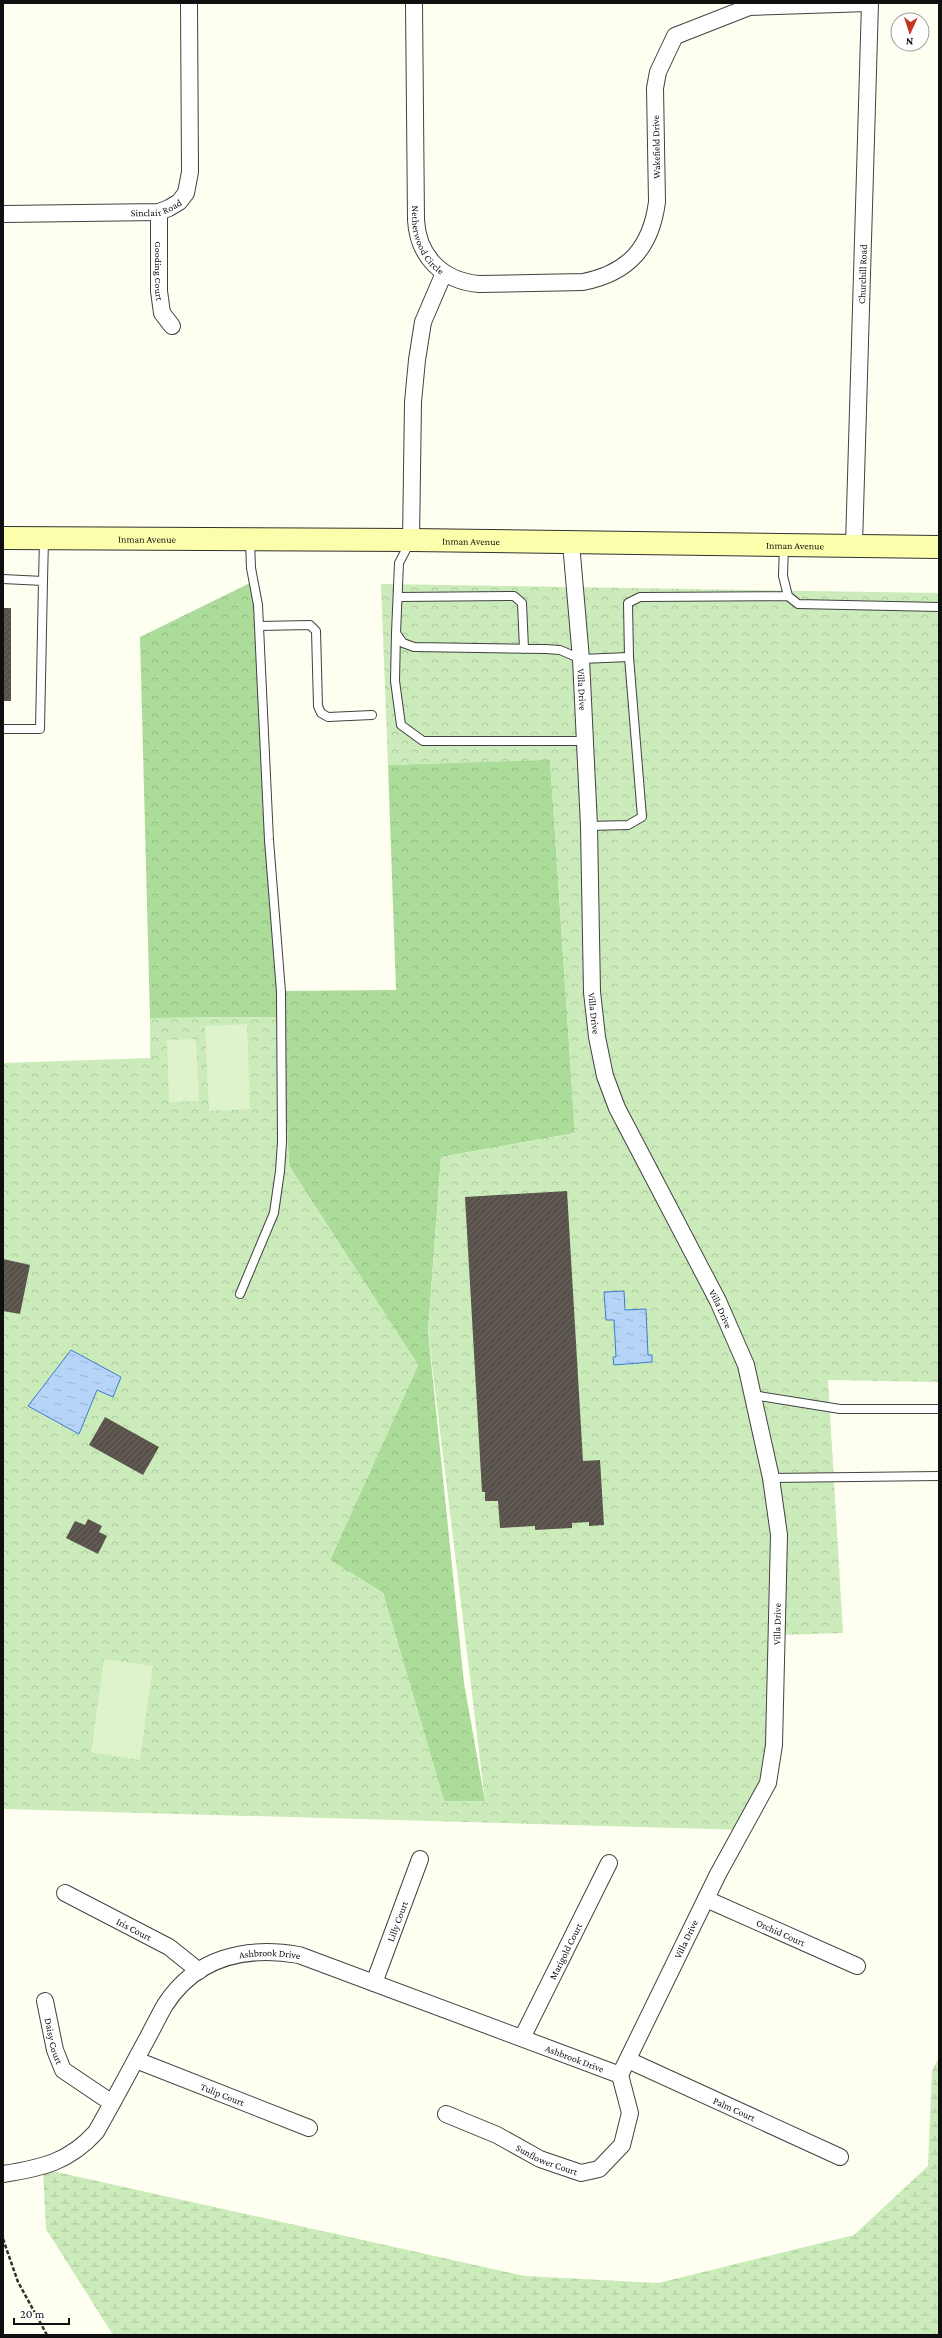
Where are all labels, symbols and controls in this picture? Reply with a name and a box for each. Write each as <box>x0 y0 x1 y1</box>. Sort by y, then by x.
north arrow <box>890 12 930 52</box>
text: N <box>905 36 914 48</box>
street label: Wakefield Drive <box>650 114 662 179</box>
street label: Sinclair Road <box>131 196 184 218</box>
street label: Netherwood Circle <box>410 205 447 277</box>
street label: Gooding Court <box>153 241 166 302</box>
street label: Churchill Road <box>856 243 868 304</box>
street label: Inman Avenue <box>118 533 177 544</box>
street label: Inman Avenue <box>442 535 501 547</box>
street label: Inman Avenue <box>766 539 825 551</box>
street label: Villa Drive <box>576 668 589 711</box>
street label: Villa Drive <box>587 992 602 1035</box>
street label: Villa Drive <box>707 1287 735 1330</box>
street label: Villa Drive <box>771 1602 783 1645</box>
street label: Lilly Court <box>384 1899 410 1943</box>
street label: Iris Court <box>115 1915 154 1943</box>
street label: Villa Drive <box>672 1917 700 1960</box>
street label: Orchid Court <box>755 1917 808 1948</box>
street label: Marigold Court <box>547 1920 584 1981</box>
street label: Ashbrook Drive <box>238 1947 302 1961</box>
street label: Daisy Court <box>43 2017 66 2066</box>
street label: Ashbrook Drive <box>544 2042 606 2074</box>
street label: Tulip Court <box>199 2080 247 2108</box>
street label: Palm Court <box>712 2094 758 2123</box>
street label: Sunflower Court <box>514 2141 580 2177</box>
scale bar <box>14 2300 69 2326</box>
text: 20 m <box>20 2307 45 2321</box>

